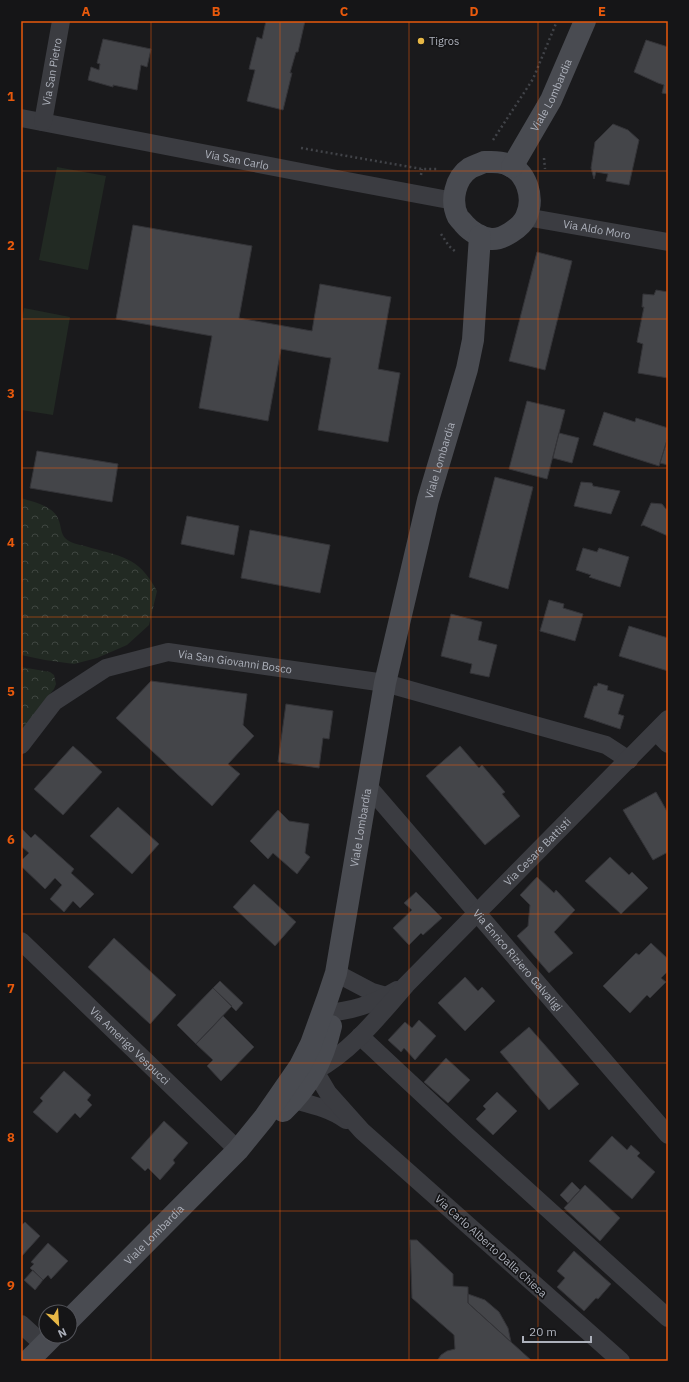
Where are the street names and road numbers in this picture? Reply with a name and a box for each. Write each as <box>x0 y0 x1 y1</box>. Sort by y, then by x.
street label: Via San Pietro <box>39 37 65 107</box>
street label: Viale Lombardia <box>527 57 575 134</box>
street label: Via San Carlo <box>204 147 270 173</box>
street label: Via Aldo Moro <box>562 217 632 242</box>
street label: Viale Lombardia <box>422 420 458 501</box>
street label: Via San Giovanni Bosco <box>177 647 293 677</box>
street label: Viale Lombardia <box>347 787 374 868</box>
street label: Via Cesare Battisti <box>501 815 574 889</box>
street label: Via Enrico Riziero Galvaligi <box>470 906 565 1014</box>
street label: Via Amerigo Vespucci <box>87 1004 173 1088</box>
street label: Via Carlo Alberto Dalla Chiesa <box>432 1192 550 1300</box>
street label: Viale Lombardia <box>121 1201 187 1268</box>

